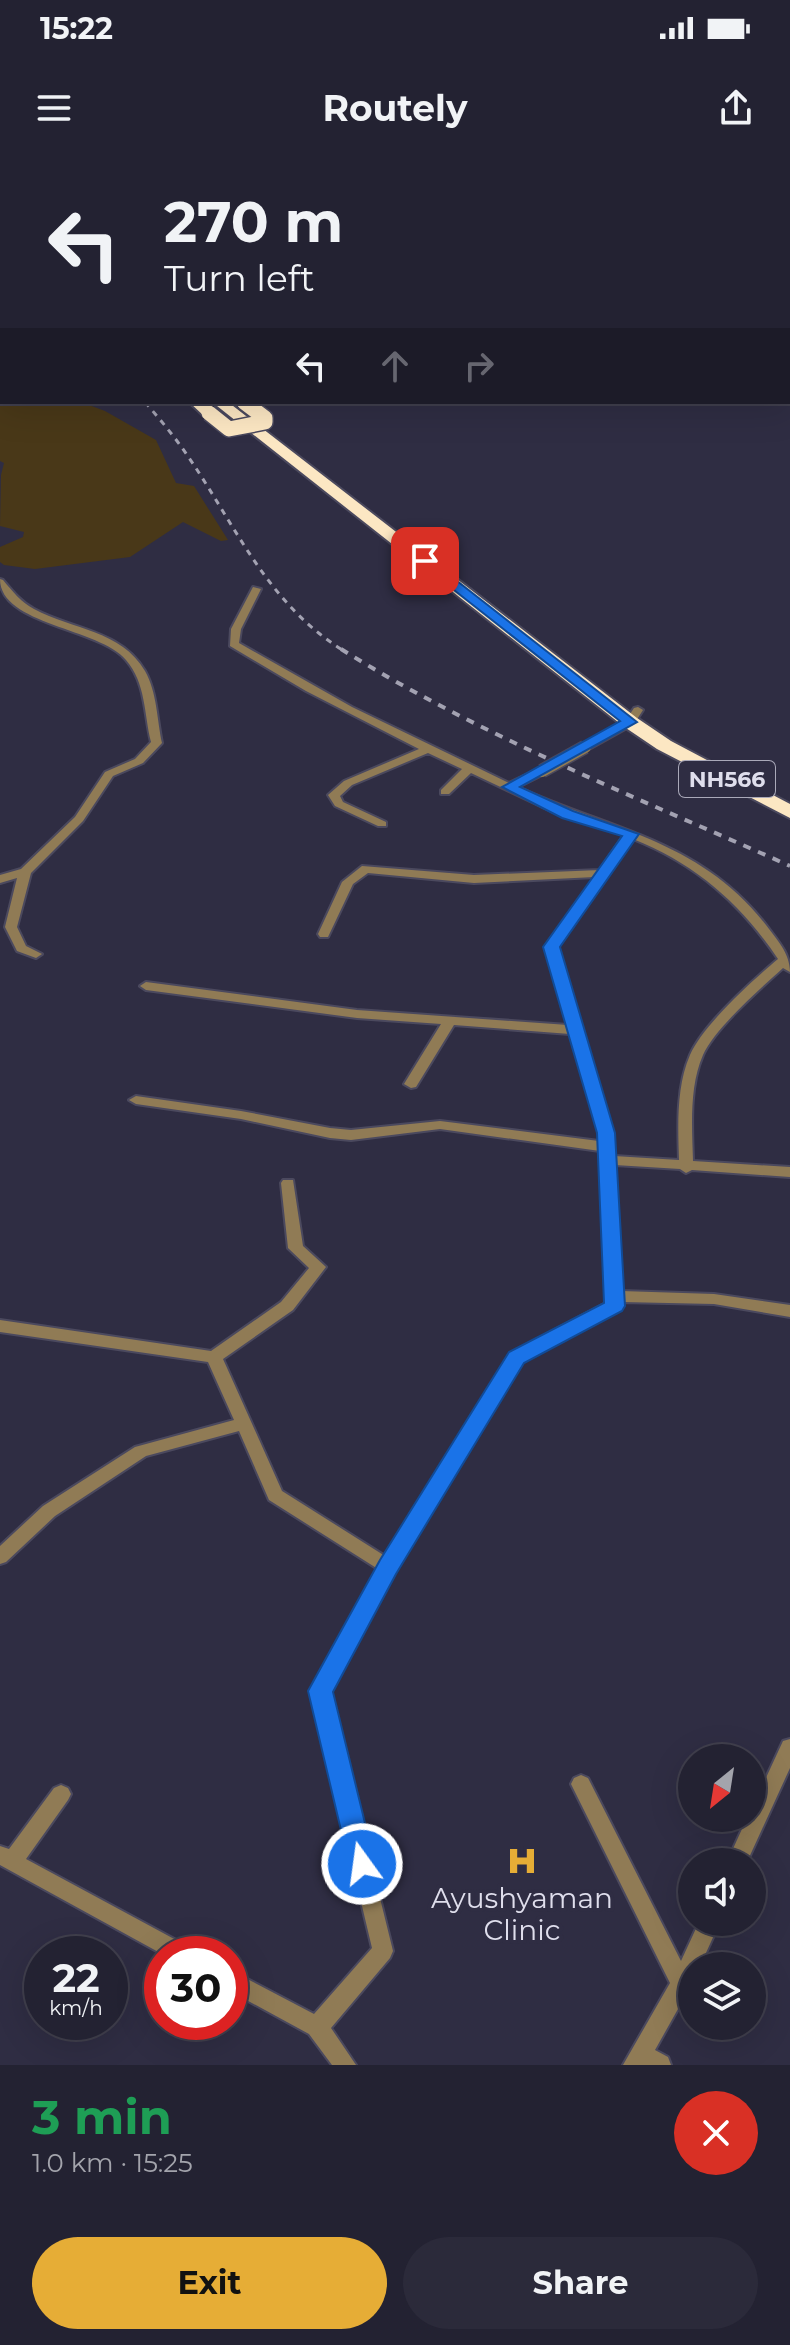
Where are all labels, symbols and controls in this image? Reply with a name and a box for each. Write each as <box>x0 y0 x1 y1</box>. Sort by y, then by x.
text: 15:22 <box>40 10 113 47</box>
icon: menu <box>32 86 76 130</box>
text: Routely <box>323 86 467 130</box>
icon: share <box>714 86 758 130</box>
text: 270 m <box>164 188 343 256</box>
icon: left <box>32 192 136 296</box>
text: Turn left <box>164 256 315 300</box>
icon: left <box>289 344 333 388</box>
icon: ahead <box>373 344 417 388</box>
icon: right <box>457 344 501 388</box>
pin <box>391 527 459 595</box>
icon: arrive <box>403 539 447 583</box>
road number: NH566 <box>679 761 775 797</box>
north arrow <box>678 1744 766 1832</box>
map controls <box>678 1744 766 2040</box>
position arrow <box>320 1822 404 1906</box>
hospital icon: Ayushyaman Clinic <box>505 1844 539 1878</box>
button: sound <box>678 1848 766 1936</box>
place label: Ayushyaman Clinic <box>431 1881 613 1947</box>
speed limit sign: 30 <box>144 1936 248 2040</box>
button: layers <box>678 1952 766 2040</box>
text: 22 <box>52 1953 100 2002</box>
text: km/h <box>49 1996 103 2020</box>
text: 3 min <box>32 2088 172 2146</box>
button: close <box>674 2091 758 2175</box>
text: 1.0 km · 15:25 <box>32 2147 193 2179</box>
button: Exit <box>32 2237 387 2329</box>
button: Share <box>403 2237 758 2329</box>

